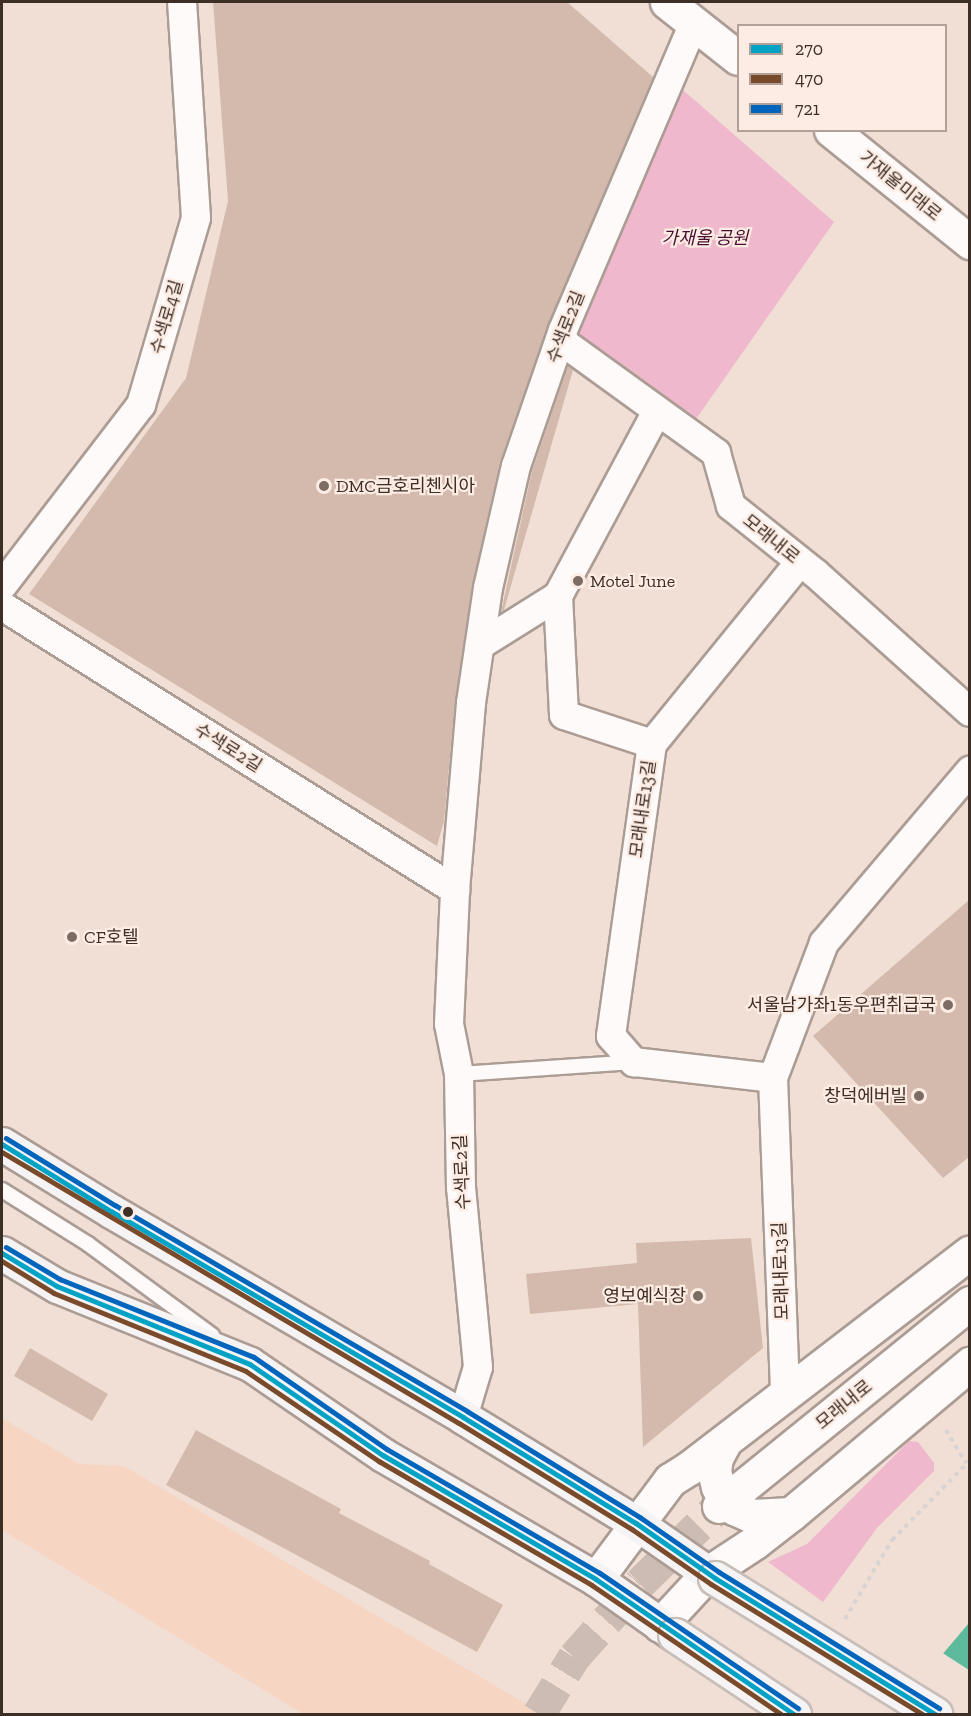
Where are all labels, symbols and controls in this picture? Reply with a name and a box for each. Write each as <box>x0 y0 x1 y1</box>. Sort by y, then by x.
legend <box>737 24 947 132</box>
text: 270 <box>795 38 823 60</box>
text: 470 <box>795 68 823 90</box>
text: 721 <box>795 98 820 120</box>
street label: 가재울미래로 <box>855 146 945 226</box>
park label: 가재울 공원 <box>662 227 748 249</box>
street label: 수색로4길 <box>146 278 188 356</box>
street label: 수색로2길 <box>542 288 590 366</box>
place label: DMC금호리첸시아 <box>336 475 475 497</box>
marker: DMC금호리첸시아 <box>317 479 331 493</box>
street label: 모래내로 <box>738 510 804 568</box>
place label: Motel June <box>590 570 675 592</box>
marker: Motel June <box>571 574 585 588</box>
street label: 수색로2길 <box>190 719 266 777</box>
street label: 모래내로13길 <box>625 759 661 859</box>
place label: CF호텔 <box>84 926 139 948</box>
marker: CF호텔 <box>65 930 79 944</box>
place label: 서울남가좌1동우편취급국 <box>747 994 936 1016</box>
marker: 서울남가좌1동우편취급국 <box>941 998 955 1012</box>
place label: 창덕에버빌 <box>824 1085 907 1107</box>
marker: 창덕에버빌 <box>912 1089 926 1103</box>
street label: 수색로2길 <box>449 1134 475 1210</box>
unlabelled marker <box>122 1206 134 1218</box>
street label: 모래내로13길 <box>768 1221 794 1321</box>
place label: 영보예식장 <box>603 1285 686 1307</box>
marker: 영보예식장 <box>691 1289 705 1303</box>
street label: 모래내로 <box>811 1376 877 1434</box>

